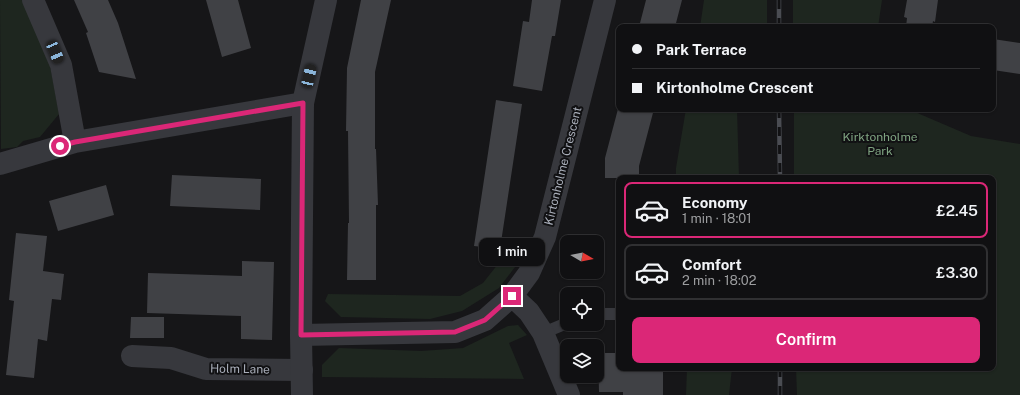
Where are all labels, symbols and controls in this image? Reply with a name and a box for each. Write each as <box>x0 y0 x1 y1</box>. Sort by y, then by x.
car <box>45 39 65 65</box>
text: Park Terrace <box>656 41 747 58</box>
car <box>300 63 318 89</box>
text: Kirtonholme Crescent <box>656 79 813 96</box>
street label: Kirtonholme Crescent <box>542 105 585 227</box>
park label: Kirktonholme Park <box>842 130 918 158</box>
route start <box>51 137 69 155</box>
icon: car <box>634 192 670 228</box>
text: Economy <box>682 194 747 211</box>
text: £2.45 <box>936 202 978 219</box>
text: 1 min · 18:01 <box>682 211 752 226</box>
north arrow <box>560 235 604 279</box>
map controls <box>560 235 604 383</box>
callout: 1 min <box>479 238 545 266</box>
text: 1 min <box>497 244 527 259</box>
icon: car <box>634 254 670 290</box>
text: Comfort <box>682 256 742 273</box>
text: £3.30 <box>936 264 978 281</box>
text: 2 min · 18:02 <box>682 273 757 288</box>
route end <box>503 287 521 305</box>
button: locate <box>560 287 604 331</box>
button: Confirm <box>632 317 980 363</box>
button: layers <box>560 339 604 383</box>
street label: Holm Lane <box>210 361 270 377</box>

